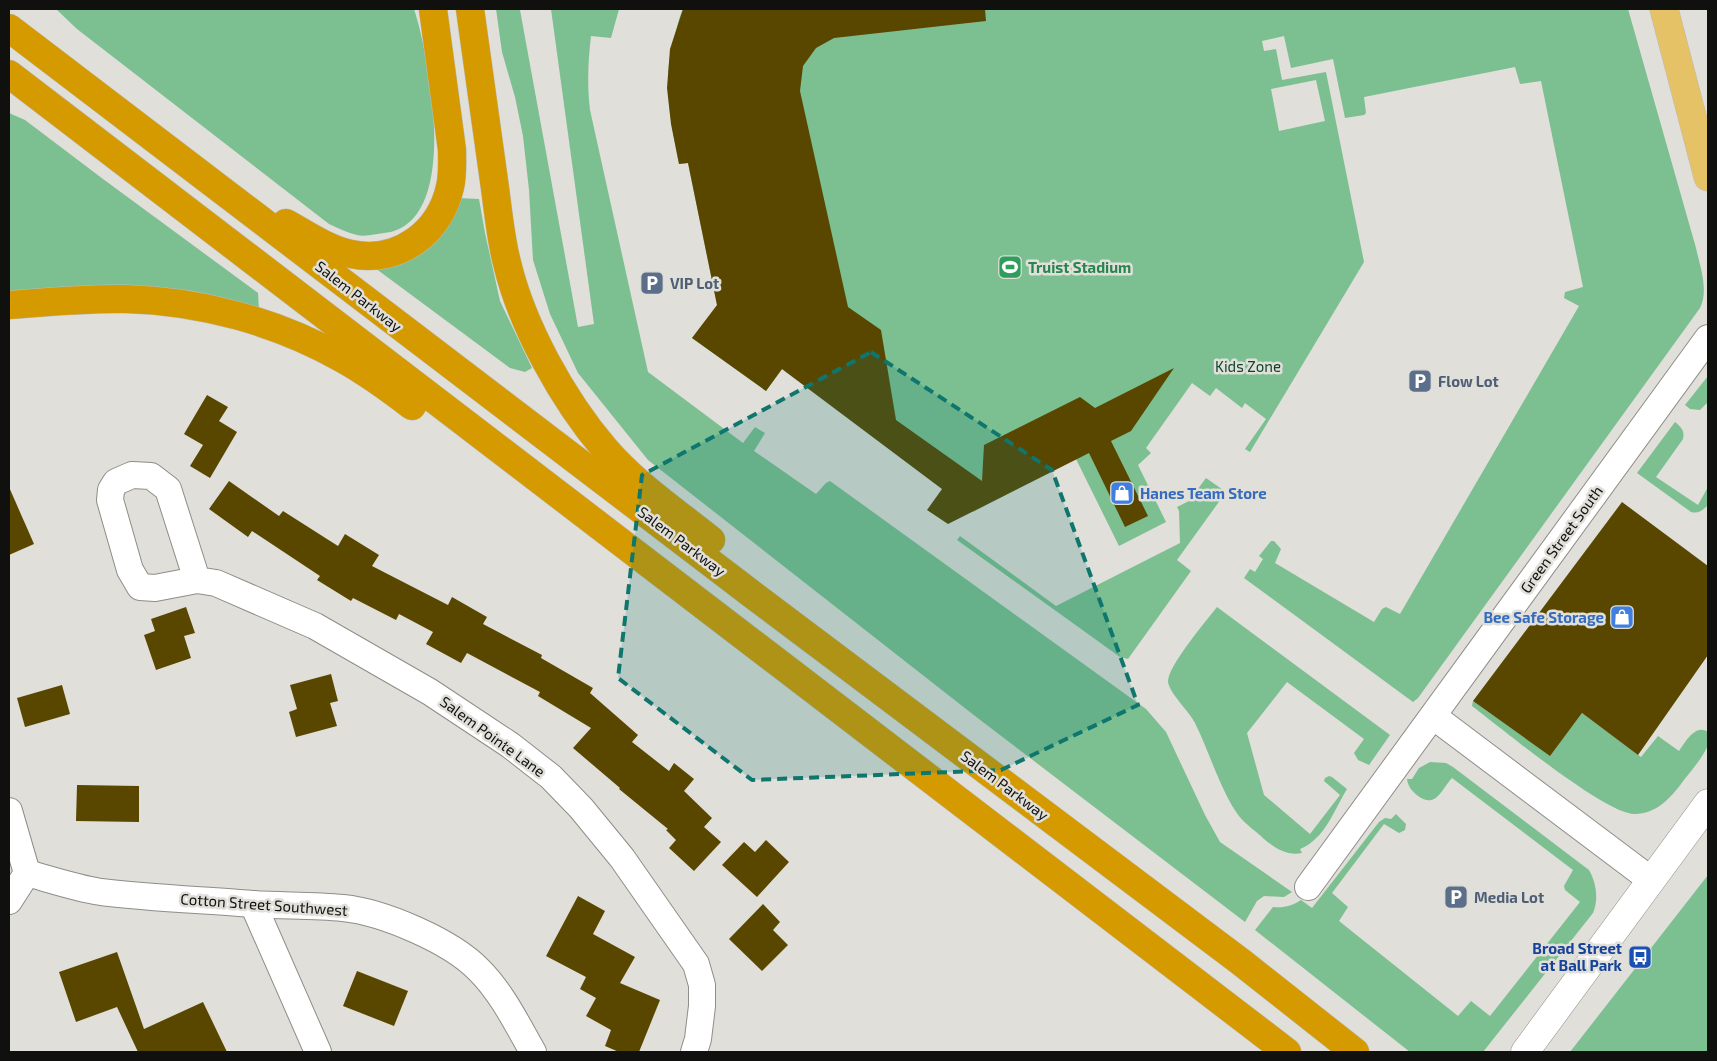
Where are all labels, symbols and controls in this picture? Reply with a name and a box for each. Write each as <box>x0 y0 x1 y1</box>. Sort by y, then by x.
sports icon: Truist Stadium <box>997 254 1023 280</box>
street label: Salem Parkway <box>312 257 406 335</box>
place label: Truist Stadium <box>1028 258 1131 276</box>
parking icon: VIP Lot <box>639 270 665 296</box>
place label: VIP Lot <box>670 274 719 292</box>
park label: Kids Zone <box>1215 357 1281 375</box>
parking icon: Flow Lot <box>1407 368 1433 394</box>
place label: Flow Lot <box>1438 372 1499 390</box>
shop icon: Hanes Team Store <box>1109 480 1135 506</box>
street label: Green Street South <box>1516 482 1606 596</box>
place label: Hanes Team Store <box>1140 484 1267 502</box>
street label: Salem Parkway <box>635 502 729 580</box>
shop icon: Bee Safe Storage <box>1609 604 1635 630</box>
place label: Bee Safe Storage <box>1483 608 1604 626</box>
street label: Salem Pointe Lane <box>437 692 549 780</box>
street label: Salem Parkway <box>958 746 1052 824</box>
parking icon: Media Lot <box>1443 884 1469 910</box>
place label: Media Lot <box>1474 888 1544 906</box>
street label: Cotton Street Southwest <box>180 889 349 919</box>
place label: Broad Street at Ball Park <box>1532 939 1623 974</box>
bus stop icon: Broad Street at Ball Park <box>1627 944 1653 970</box>

